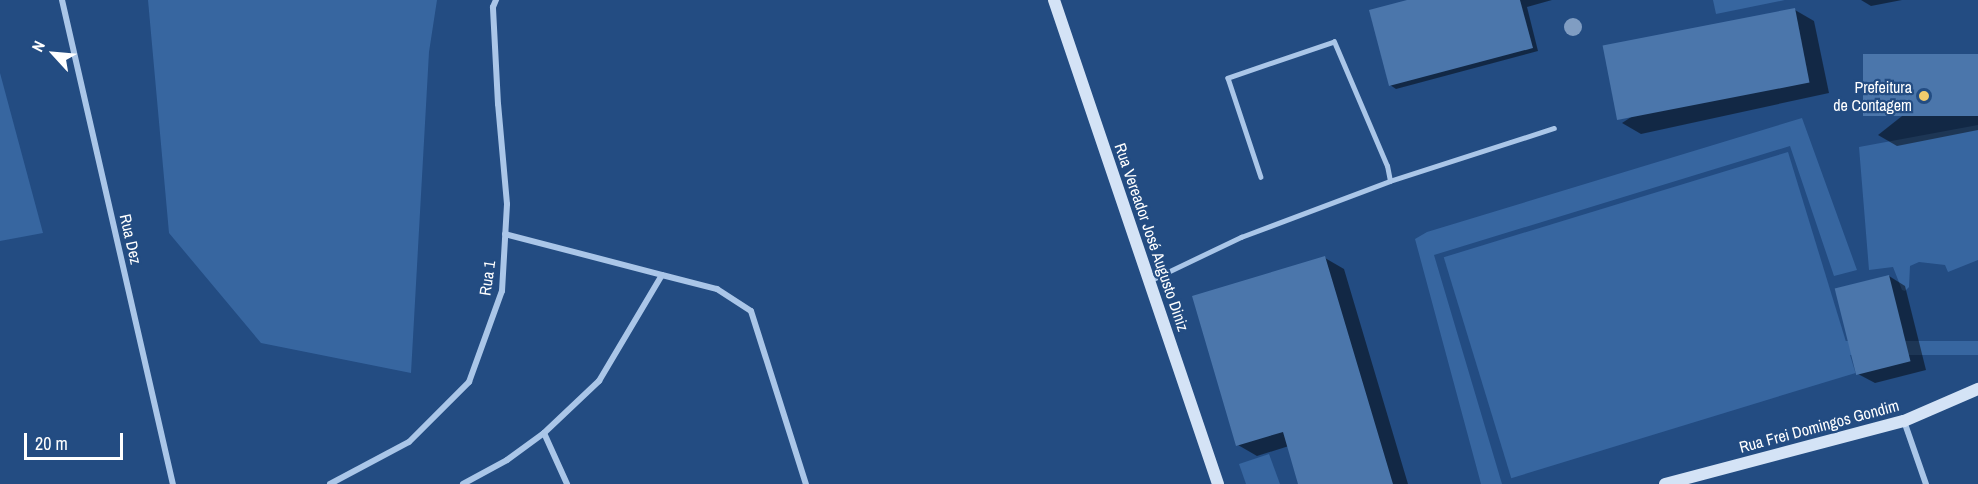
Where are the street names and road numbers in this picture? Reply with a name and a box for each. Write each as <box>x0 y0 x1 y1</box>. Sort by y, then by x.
street label: Rua Vereador José Augusto Diniz <box>1111 140 1193 334</box>
street label: Rua Dez <box>116 212 146 266</box>
street label: Rua 1 <box>475 259 499 297</box>
street label: Rua Frei Domingos Gondim <box>1737 395 1901 457</box>

